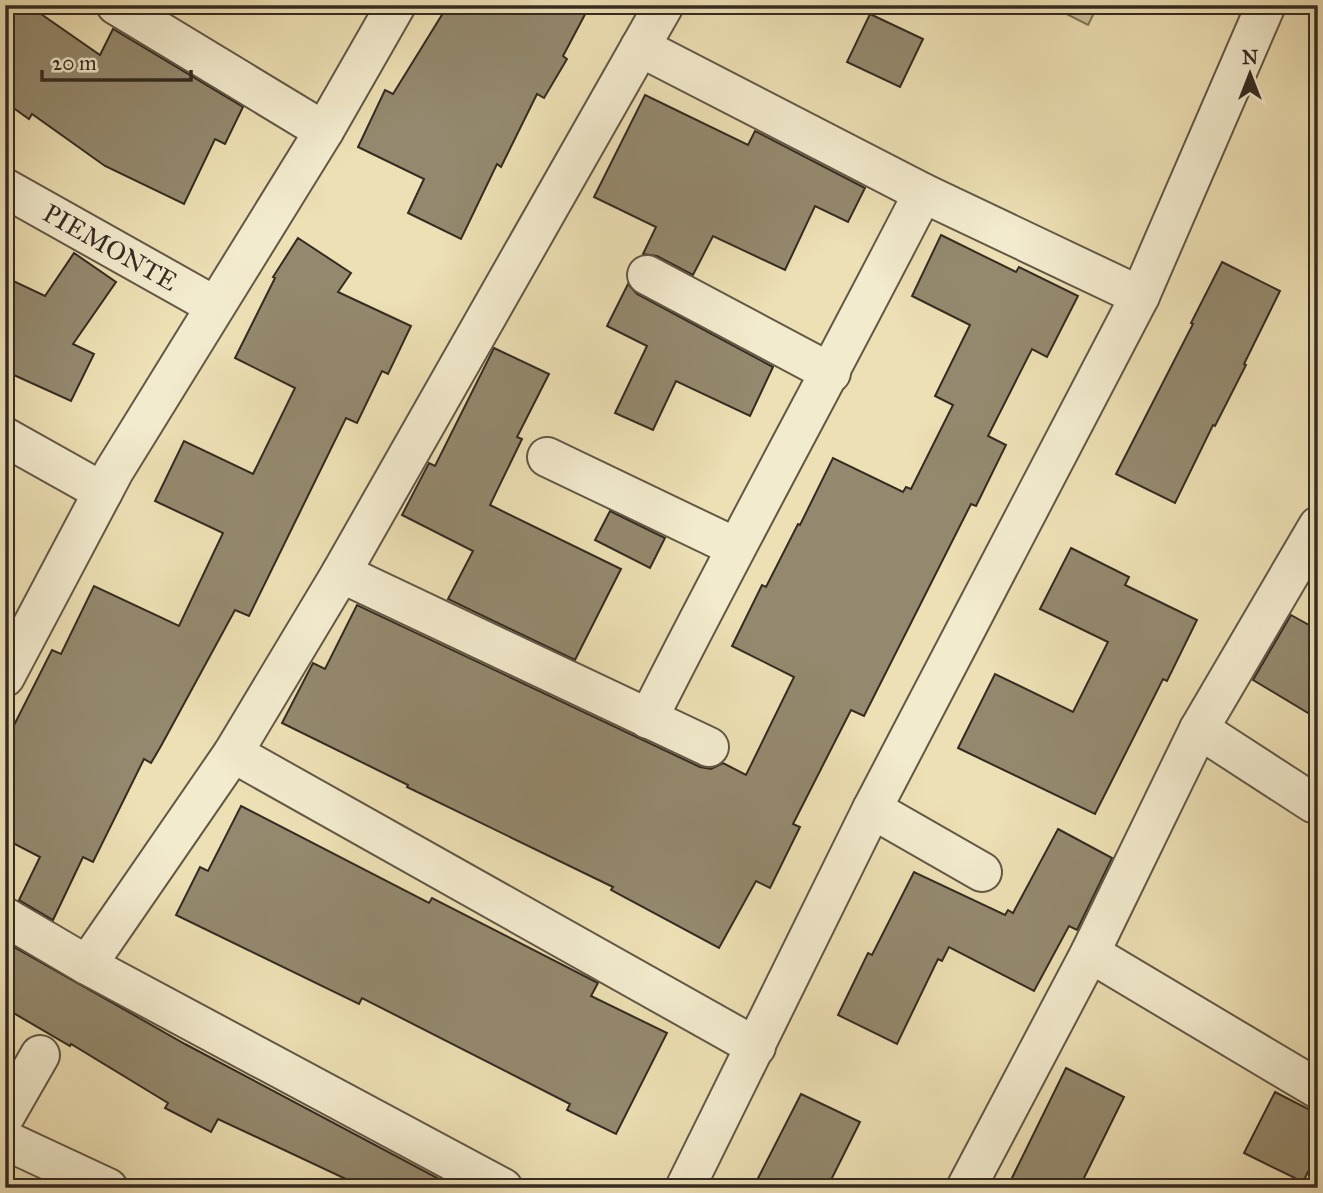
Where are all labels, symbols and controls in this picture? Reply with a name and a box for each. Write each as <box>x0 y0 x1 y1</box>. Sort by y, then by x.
scale bar <box>42 38 191 82</box>
north arrow <box>1214 38 1284 108</box>
text: N <box>1242 46 1258 69</box>
text: 20 m <box>52 50 97 76</box>
street label: PIEMONTE <box>38 197 183 298</box>

